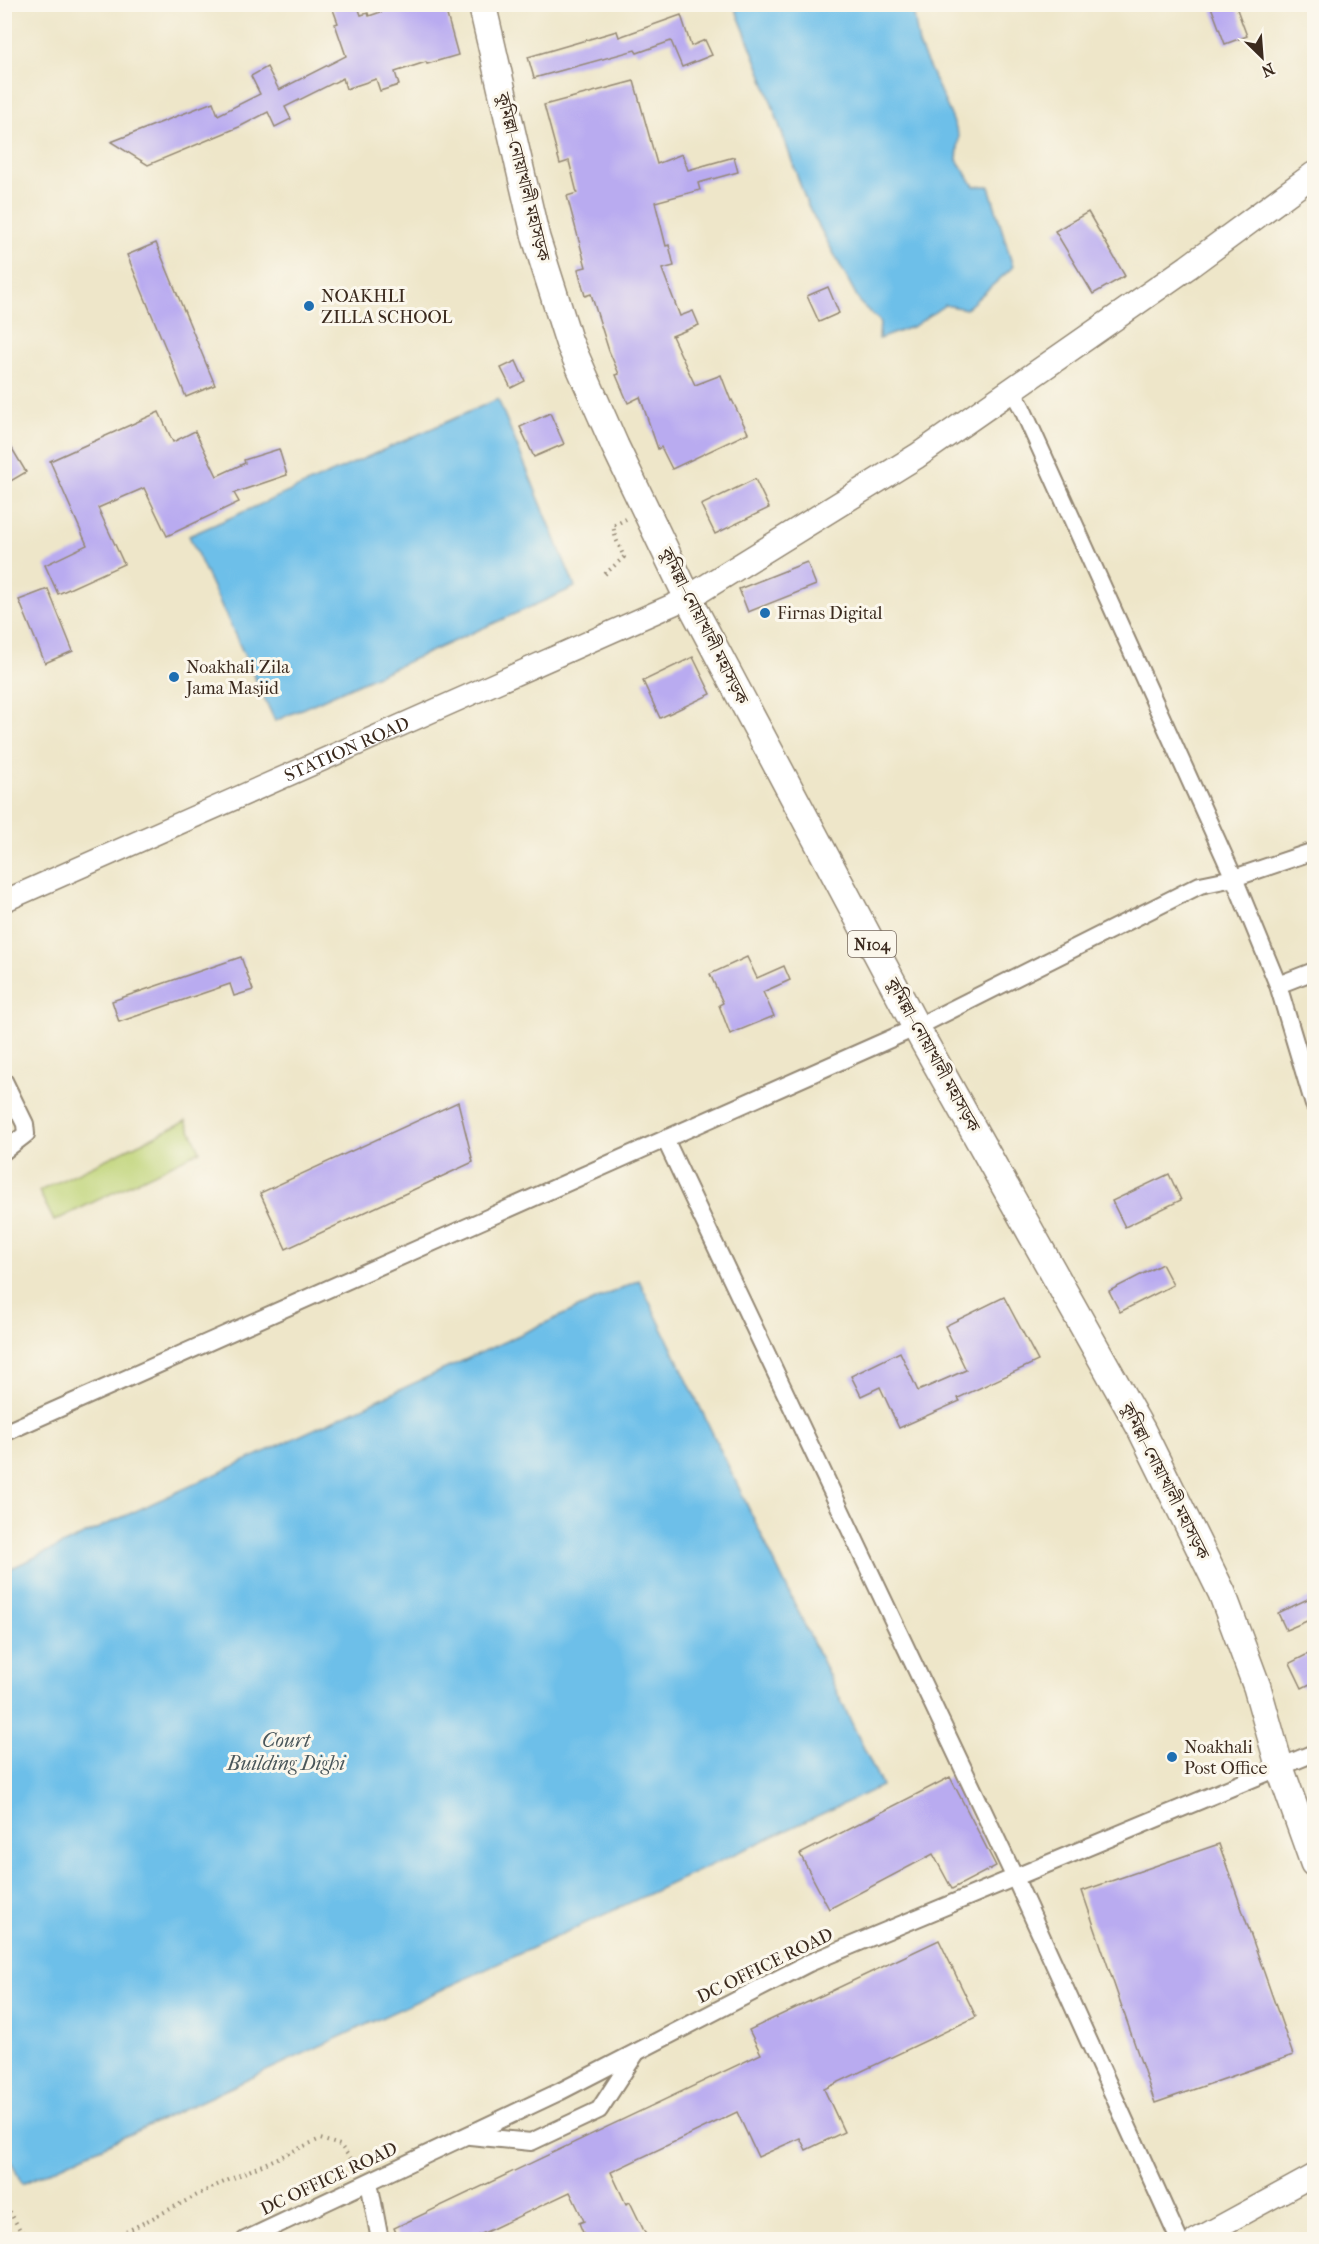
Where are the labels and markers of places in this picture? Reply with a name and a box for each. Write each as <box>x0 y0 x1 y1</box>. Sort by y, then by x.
place label: NOAKHLI ZILLA SCHOOL <box>321 286 452 328</box>
marker: NOAKHLI ZILLA SCHOOL <box>302 299 316 313</box>
place label: Firnas Digital <box>777 603 883 624</box>
marker: Firnas Digital <box>758 606 772 620</box>
place label: Noakhali Zila Jama Masjid <box>184 657 290 699</box>
marker: Noakhali Zila Jama Masjid <box>167 670 181 684</box>
place label: Noakhali Post Office <box>1184 1737 1267 1779</box>
marker: Noakhali Post Office <box>1165 1750 1179 1764</box>

